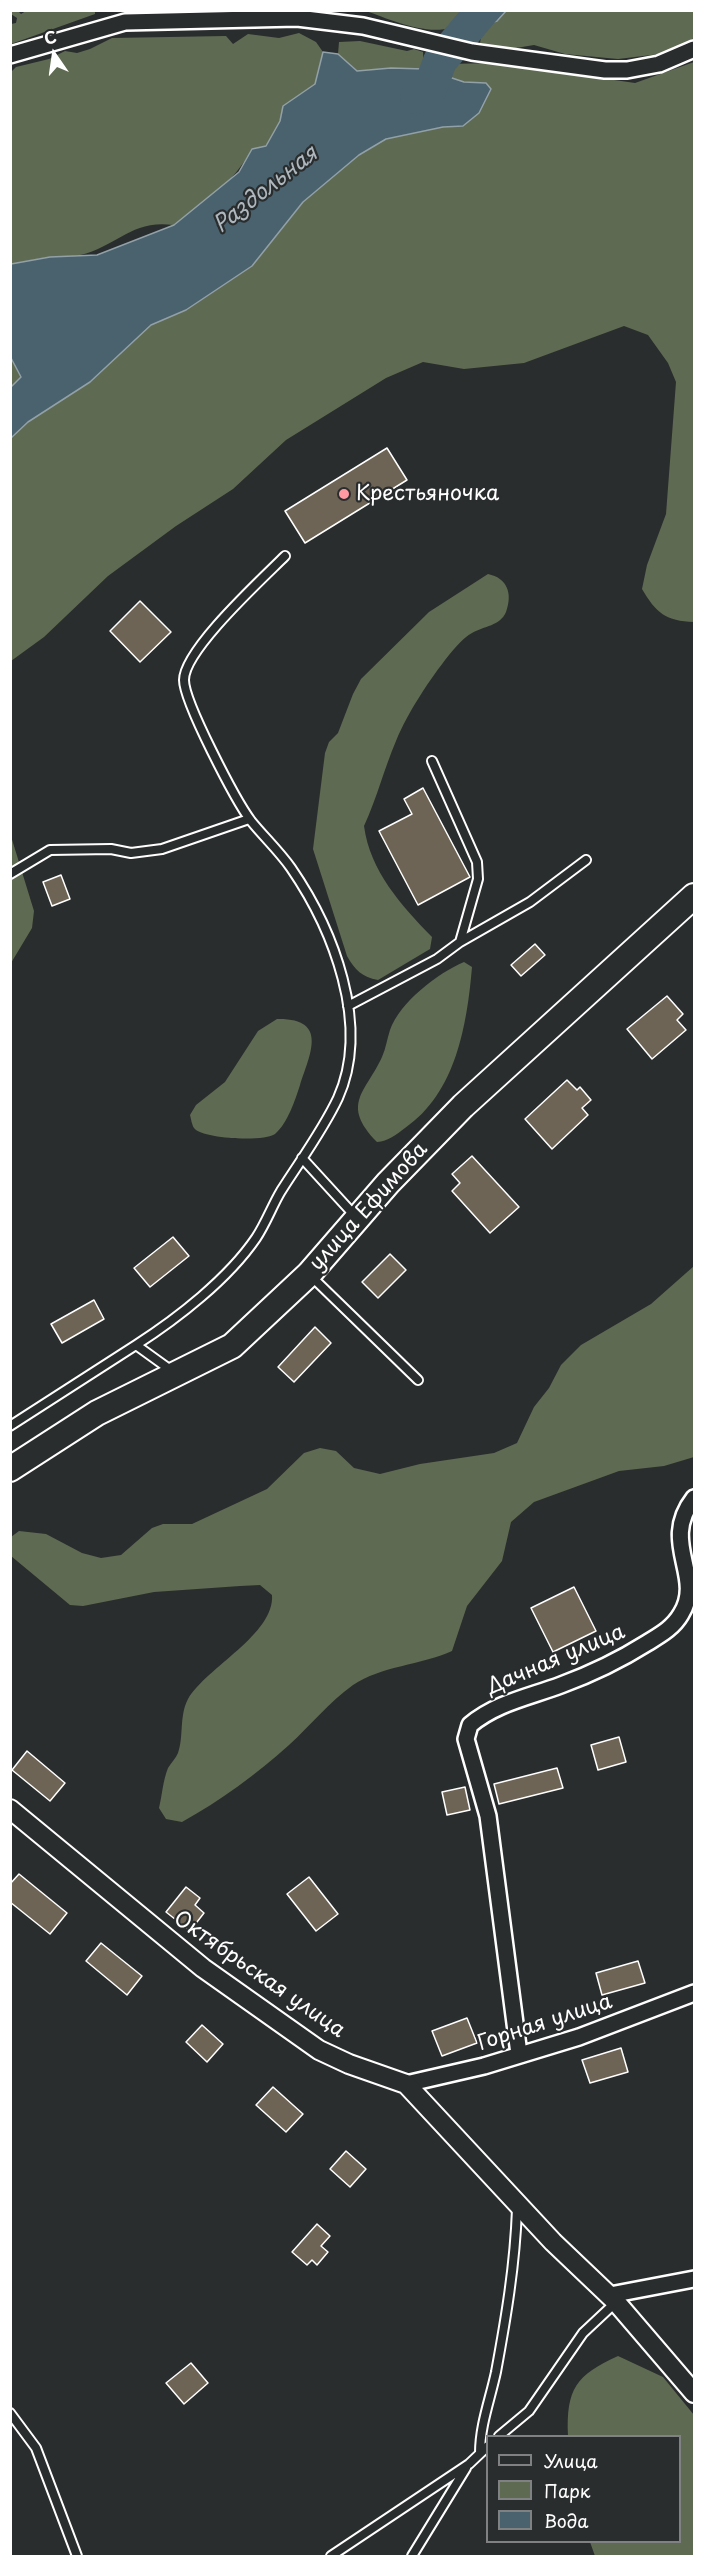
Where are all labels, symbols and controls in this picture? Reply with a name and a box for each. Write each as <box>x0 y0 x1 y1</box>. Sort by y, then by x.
text: С <box>41 23 59 50</box>
north arrow <box>24 24 84 84</box>
water label: Раздольная <box>209 141 323 239</box>
place label: Крестьяночка <box>356 481 499 507</box>
marker: Крестьяночка <box>337 487 351 501</box>
street label: улица Ефимова <box>305 1138 433 1276</box>
street label: Дачная улица <box>483 1620 629 1700</box>
street label: Октябрьская улица <box>168 1906 350 2044</box>
street label: Горная улица <box>474 1989 616 2057</box>
legend <box>486 2435 681 2543</box>
text: Улица <box>544 2447 598 2474</box>
text: Парк <box>544 2477 590 2504</box>
text: Вода <box>544 2507 589 2534</box>

